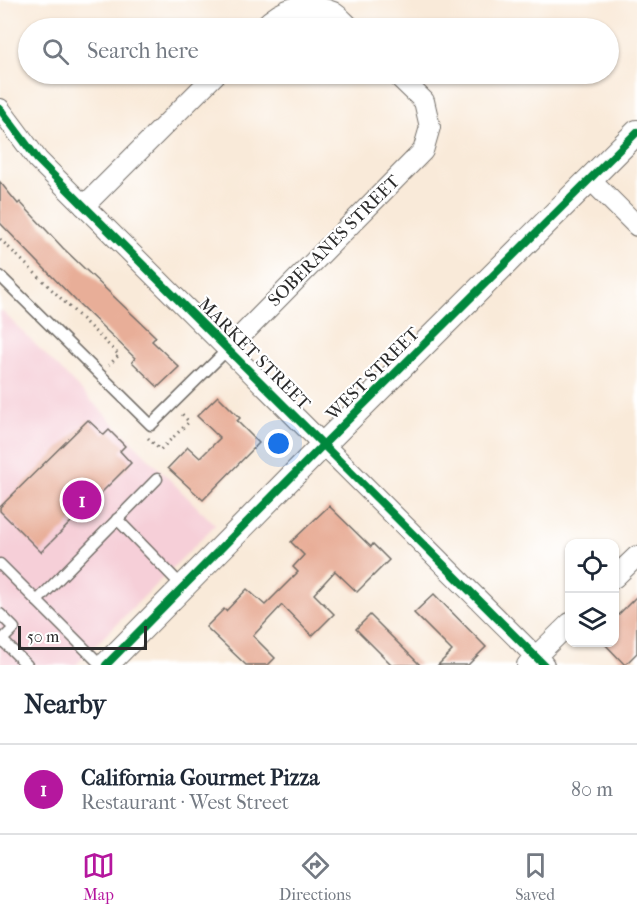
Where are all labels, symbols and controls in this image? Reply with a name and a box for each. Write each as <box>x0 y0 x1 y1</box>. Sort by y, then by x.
search box <box>18 18 619 84</box>
icon: search <box>39 35 72 68</box>
text: Search here <box>87 38 199 64</box>
street label: SOBERANES STREET <box>264 170 405 311</box>
street label: MARKET STREET <box>194 294 315 415</box>
street label: WEST STREET <box>322 323 424 425</box>
your location <box>264 429 293 458</box>
pin: 1 <box>62 478 101 522</box>
map controls <box>565 539 619 647</box>
button: locate <box>565 539 619 593</box>
button: layers <box>565 593 619 647</box>
scale bar <box>18 623 147 650</box>
text: 50 m <box>27 627 59 646</box>
text: Nearby <box>24 689 106 720</box>
text: California Gourmet Pizza <box>81 765 319 791</box>
text: 1 <box>40 778 47 801</box>
text: 80 m <box>571 778 613 801</box>
text: Restaurant · West Street <box>81 791 289 814</box>
tab: Map <box>82 849 115 904</box>
tab: Directions <box>279 849 351 904</box>
tab: Saved <box>515 849 555 904</box>

